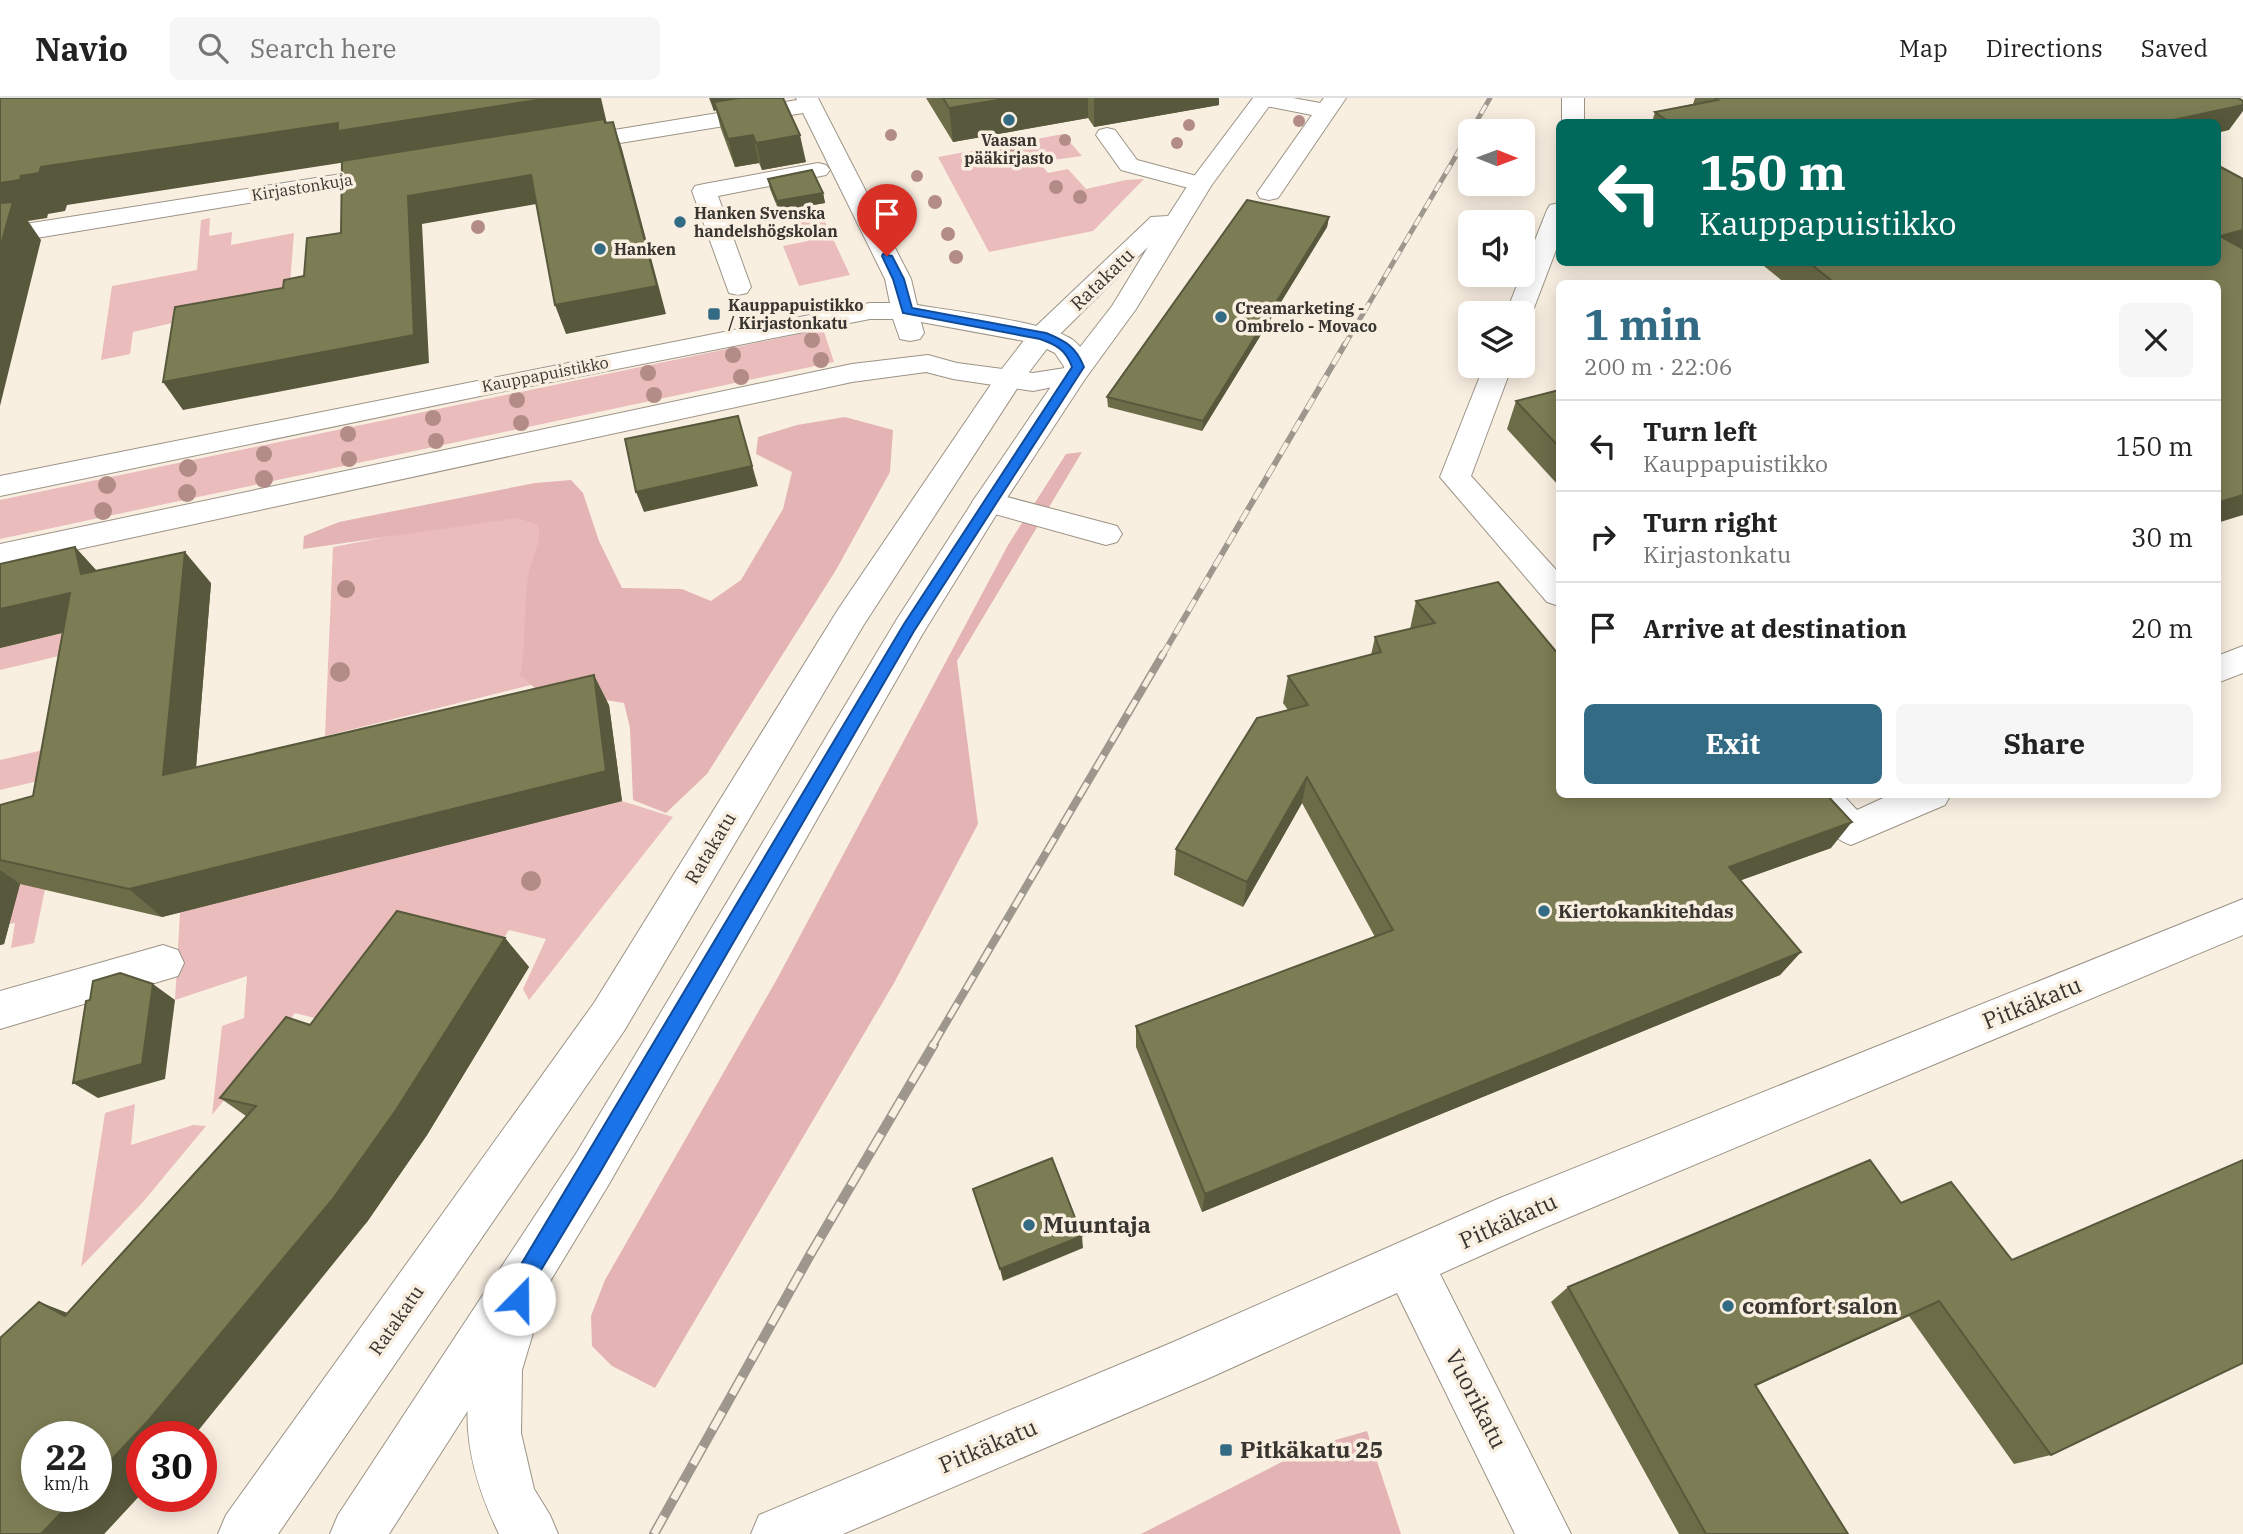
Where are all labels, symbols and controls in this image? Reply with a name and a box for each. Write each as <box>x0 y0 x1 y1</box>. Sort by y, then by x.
search box <box>170 17 660 80</box>
text: Navio <box>35 27 128 70</box>
icon: search <box>194 29 232 67</box>
text: Search here <box>250 31 396 65</box>
text: Map <box>1899 32 1948 64</box>
text: Directions <box>1986 32 2103 64</box>
text: Saved <box>2141 32 2208 64</box>
marker: Vaasan pääkirjasto <box>1001 112 1017 128</box>
north arrow <box>1458 119 1535 196</box>
map controls <box>1458 119 1535 378</box>
place label: Vaasan pääkirjasto <box>964 130 1054 168</box>
text: 150 m <box>1699 140 1846 203</box>
icon: left <box>1584 147 1675 238</box>
street label: Kirjastonkuja <box>250 169 354 205</box>
pin <box>857 184 917 256</box>
icon: arrive <box>868 195 906 233</box>
text: Kauppapuistikko <box>1699 202 1957 244</box>
place label: Hanken Svenska handelshögskolan <box>694 203 838 241</box>
button: sound <box>1458 210 1535 287</box>
marker: Hanken Svenska handelshögskolan <box>672 214 688 230</box>
place label: Hanken <box>614 239 676 259</box>
marker: Hanken <box>592 241 608 257</box>
street label: Ratakatu <box>1065 242 1139 315</box>
place label: Kauppapuistikko / Kirjastonkatu <box>728 295 864 333</box>
text: 1 min <box>1584 297 1702 352</box>
place label: Creamarketing - Ombrelo - Movaco <box>1235 298 1377 336</box>
button: layers <box>1458 301 1535 378</box>
button: close <box>2119 303 2193 377</box>
marker: Kauppapuistikko / Kirjastonkatu <box>706 306 722 322</box>
marker: Creamarketing - Ombrelo - Movaco <box>1213 309 1229 325</box>
text: 200 m · 22:06 <box>1584 351 1733 381</box>
street label: Kauppapuistikko <box>480 352 610 396</box>
text: Turn left <box>1643 414 1757 448</box>
icon: left <box>1584 427 1622 465</box>
text: 150 m <box>2115 429 2193 463</box>
text: Kauppapuistikko <box>1643 448 1828 478</box>
text: Turn right <box>1643 505 1777 539</box>
icon: right <box>1584 518 1622 556</box>
text: 30 m <box>2131 520 2193 554</box>
text: Kirjastonkatu <box>1643 539 1791 569</box>
icon: arrive <box>1584 609 1622 647</box>
text: Arrive at destination <box>1643 611 1907 645</box>
text: 20 m <box>2131 611 2193 645</box>
button: Exit <box>1584 704 1882 784</box>
button: Share <box>1896 704 2193 784</box>
street label: Ratakatu <box>679 807 741 888</box>
place label: Kiertokankitehdas <box>1558 899 1734 923</box>
marker: Kiertokankitehdas <box>1536 903 1552 919</box>
street label: Pitkäkatu <box>1978 969 2085 1035</box>
street label: Pitkäkatu <box>1454 1185 1561 1255</box>
place label: Muuntaja <box>1043 1209 1151 1239</box>
marker: Muuntaja <box>1021 1217 1037 1233</box>
position arrow <box>482 1262 556 1336</box>
street label: Ratakatu <box>363 1280 429 1360</box>
place label: comfort salon <box>1742 1290 1898 1320</box>
marker: comfort salon <box>1720 1298 1736 1314</box>
street label: Vuorikatu <box>1439 1344 1515 1453</box>
street label: Pitkäkatu <box>934 1411 1041 1479</box>
speed limit sign: 30 <box>126 1421 217 1512</box>
text: 22 <box>45 1434 88 1480</box>
place label: Pitkäkatu 25 <box>1240 1434 1383 1464</box>
marker: Pitkäkatu 25 <box>1218 1442 1234 1458</box>
text: km/h <box>44 1472 89 1495</box>

